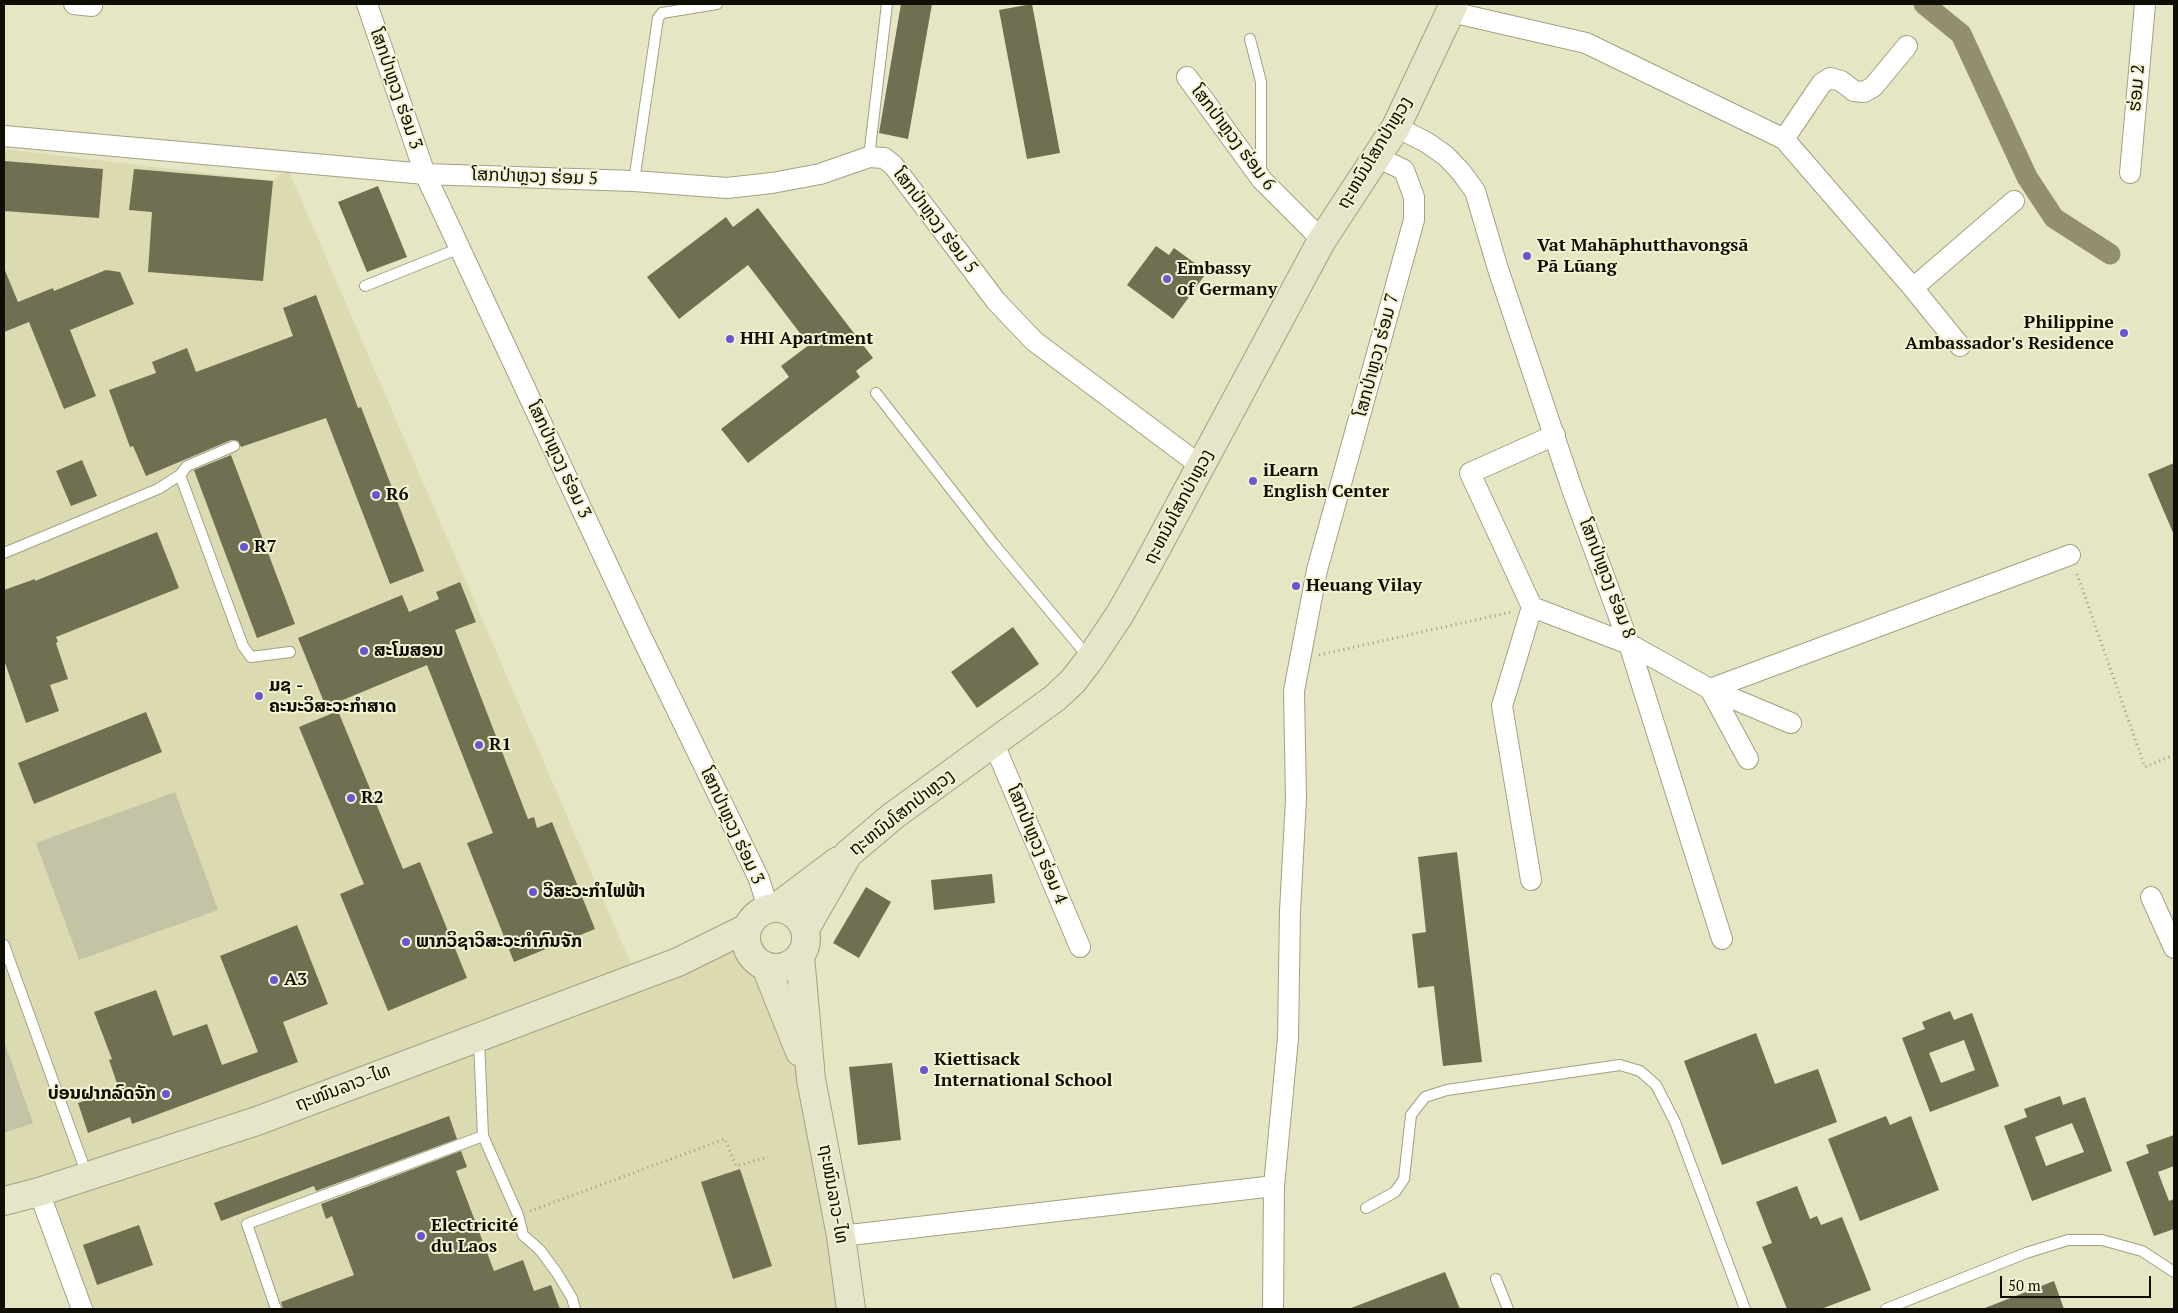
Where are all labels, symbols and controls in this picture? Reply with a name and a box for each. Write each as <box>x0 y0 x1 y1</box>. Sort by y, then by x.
street label: ໂສກປ່າຫຼວງ ຮ່ອມ 3 <box>365 26 427 152</box>
street label: ຮ່ອມ 2 <box>2124 64 2150 112</box>
street label: ໂສກປ່າຫຼວງ ຮ່ອມ 6 <box>1186 81 1280 195</box>
street label: ຖະຫນົນໂສກປ່າຫຼວງ <box>1333 93 1417 213</box>
street label: ໂສກປ່າຫຼວງ ຮ່ອມ 5 <box>471 164 599 190</box>
street label: ໂສກປ່າຫຼວງ ຮ່ອມ 5 <box>888 164 982 278</box>
place label: Vat Mahāphutthavongsā Pā Lūang <box>1537 235 1748 278</box>
marker: Vat Mahāphutthavongsā Pā Lūang <box>1521 250 1533 262</box>
place label: Embassy of Germany <box>1177 258 1277 300</box>
marker: Embassy of Germany <box>1161 273 1173 285</box>
street label: ໂສກປ່າຫຼວງ ຮ່ອມ 7 <box>1350 291 1404 419</box>
place label: Philippine Ambassador's Residence <box>1905 312 2114 354</box>
marker: Philippine Ambassador's Residence <box>2118 327 2130 339</box>
place label: HHI Apartment <box>740 328 873 350</box>
marker: HHI Apartment <box>724 333 736 345</box>
street label: ໂສກປ່າຫຼວງ ຮ່ອມ 3 <box>523 398 595 522</box>
street label: ຖະຫນົນໂສກປ່າຫຼວງ <box>1139 446 1219 568</box>
place label: iLearn English Center <box>1263 460 1389 502</box>
marker: iLearn English Center <box>1247 475 1259 487</box>
place label: R6 <box>386 484 409 506</box>
marker: R6 <box>370 489 382 501</box>
street label: ໂສກປ່າຫຼວງ ຮ່ອມ 8 <box>1574 516 1640 642</box>
place label: R7 <box>254 536 277 558</box>
marker: R7 <box>238 541 250 553</box>
place label: Heuang Vilay <box>1306 575 1422 597</box>
marker: Heuang Vilay <box>1290 580 1302 592</box>
place label: ສະໂມສອນ <box>374 640 444 662</box>
marker: ສະໂມສອນ <box>358 645 370 657</box>
place label: ມຊ - ຄະນະວິສະວະກຳສາດ <box>269 675 396 718</box>
marker: ມຊ - ຄະນະວິສະວະກຳສາດ <box>253 690 265 702</box>
place label: R1 <box>489 734 512 756</box>
marker: R1 <box>473 739 485 751</box>
street label: ໂສກປ່າຫຼວງ ຮ່ອມ 3 <box>696 764 768 888</box>
street label: ຖະຫນົນໂສກປ່າຫຼວງ <box>845 765 959 861</box>
street label: ໂສກປ່າຫຼວງ ຮ່ອມ 4 <box>1002 783 1072 907</box>
place label: R2 <box>361 787 384 809</box>
marker: R2 <box>345 792 357 804</box>
place label: ວີສະວະກຳໄຟຟ້າ <box>543 881 645 903</box>
marker: ວີສະວະກຳໄຟຟ້າ <box>527 886 539 898</box>
place label: ພາກວິຊາວິສະວະກຳກົນຈັກ <box>416 931 582 953</box>
marker: ພາກວິຊາວິສະວະກຳກົນຈັກ <box>400 936 412 948</box>
place label: A3 <box>284 969 307 991</box>
marker: A3 <box>268 974 280 986</box>
place label: Kiettisack International School <box>934 1049 1112 1092</box>
street label: ຖະໜົນລາວ-ໄທ <box>292 1060 394 1116</box>
marker: Kiettisack International School <box>918 1064 930 1076</box>
place label: ບ່ອນຝາກລົດຈັກ <box>48 1083 156 1105</box>
marker: ບ່ອນຝາກລົດຈັກ <box>160 1088 172 1100</box>
street label: ຖະໜົນລາວ-ໄທ <box>814 1143 852 1245</box>
place label: Electricité du Laos <box>431 1215 518 1258</box>
marker: Electricité du Laos <box>415 1230 427 1242</box>
scale bar <box>2003 1266 2154 1298</box>
text: 50 m <box>2008 1275 2041 1295</box>

